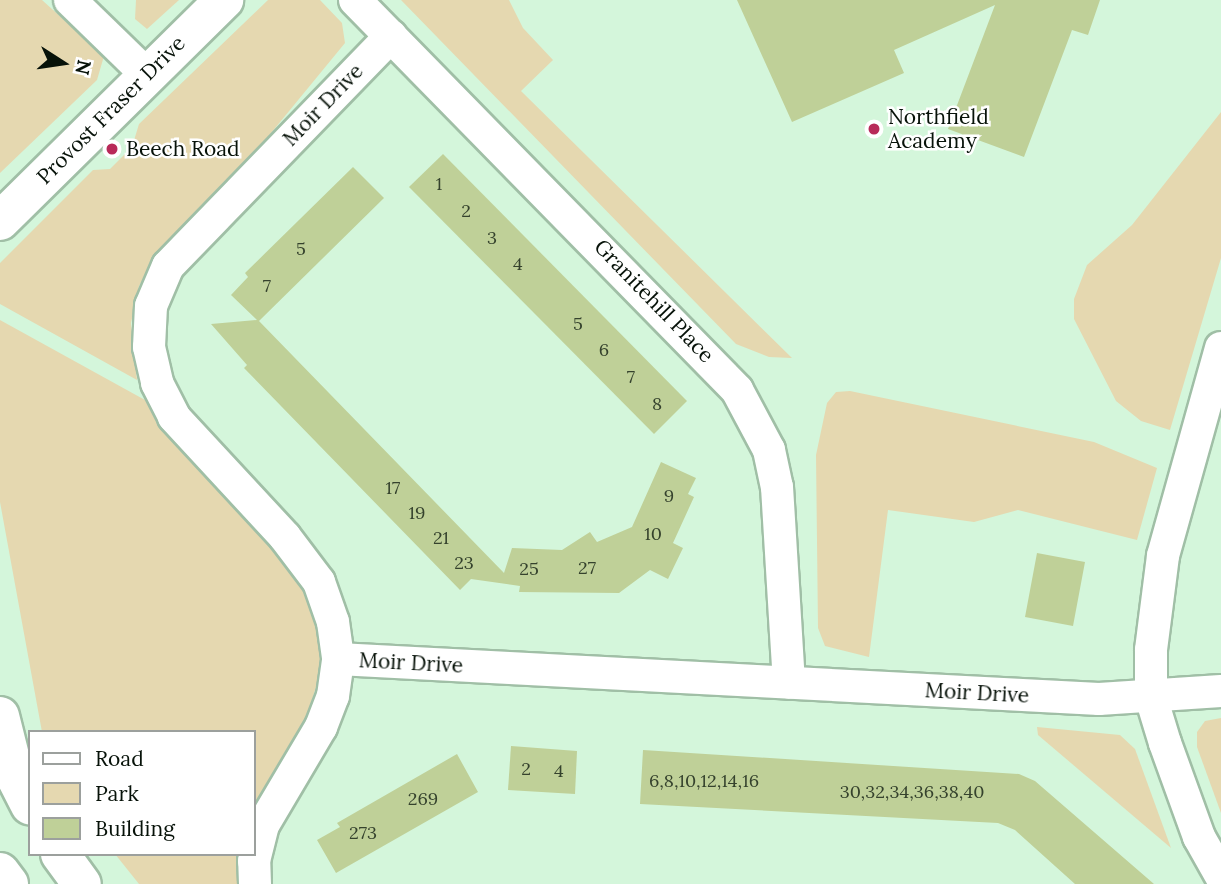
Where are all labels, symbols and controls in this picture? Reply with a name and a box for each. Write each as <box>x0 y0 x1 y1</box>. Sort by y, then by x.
north arrow <box>28 28 98 98</box>
street label: Provost Fraser Drive <box>32 31 190 189</box>
text: N <box>70 58 97 77</box>
street label: Moir Drive <box>278 59 368 151</box>
place label: Northfield Academy <box>888 104 989 154</box>
marker: Northfield Academy <box>866 121 882 137</box>
place label: Beech Road <box>126 136 240 162</box>
marker: Beech Road <box>104 141 120 157</box>
house number: 1 <box>436 173 442 195</box>
house number: 2 <box>461 200 471 222</box>
house number: 3 <box>487 227 497 249</box>
street label: Granitehill Place <box>589 234 719 368</box>
house number: 5 <box>296 238 306 260</box>
house number: 4 <box>513 253 523 275</box>
house number: 7 <box>263 275 271 297</box>
house number: 5 <box>573 313 583 335</box>
house number: 6 <box>599 339 609 361</box>
house number: 7 <box>627 366 635 388</box>
house number: 8 <box>652 393 662 415</box>
house number: 17 <box>386 477 400 499</box>
house number: 9 <box>664 485 674 507</box>
house number: 19 <box>409 502 425 524</box>
house number: 10 <box>644 523 662 545</box>
house number: 21 <box>433 527 449 549</box>
house number: 23 <box>454 552 474 574</box>
house number: 27 <box>578 557 596 579</box>
house number: 25 <box>519 558 539 580</box>
street label: Moir Drive <box>358 648 464 678</box>
street label: Moir Drive <box>924 678 1030 708</box>
legend <box>28 730 256 856</box>
text: Road <box>95 745 144 772</box>
house number: 2 <box>521 758 531 780</box>
house number: 4 <box>554 760 564 782</box>
house number: 6,8,10,12,14,16 <box>649 770 759 792</box>
text: Park <box>95 780 139 807</box>
house number: 30,32,34,36,38,40 <box>840 781 984 803</box>
house number: 269 <box>408 788 438 810</box>
text: Building <box>95 815 175 842</box>
house number: 273 <box>349 822 377 844</box>

